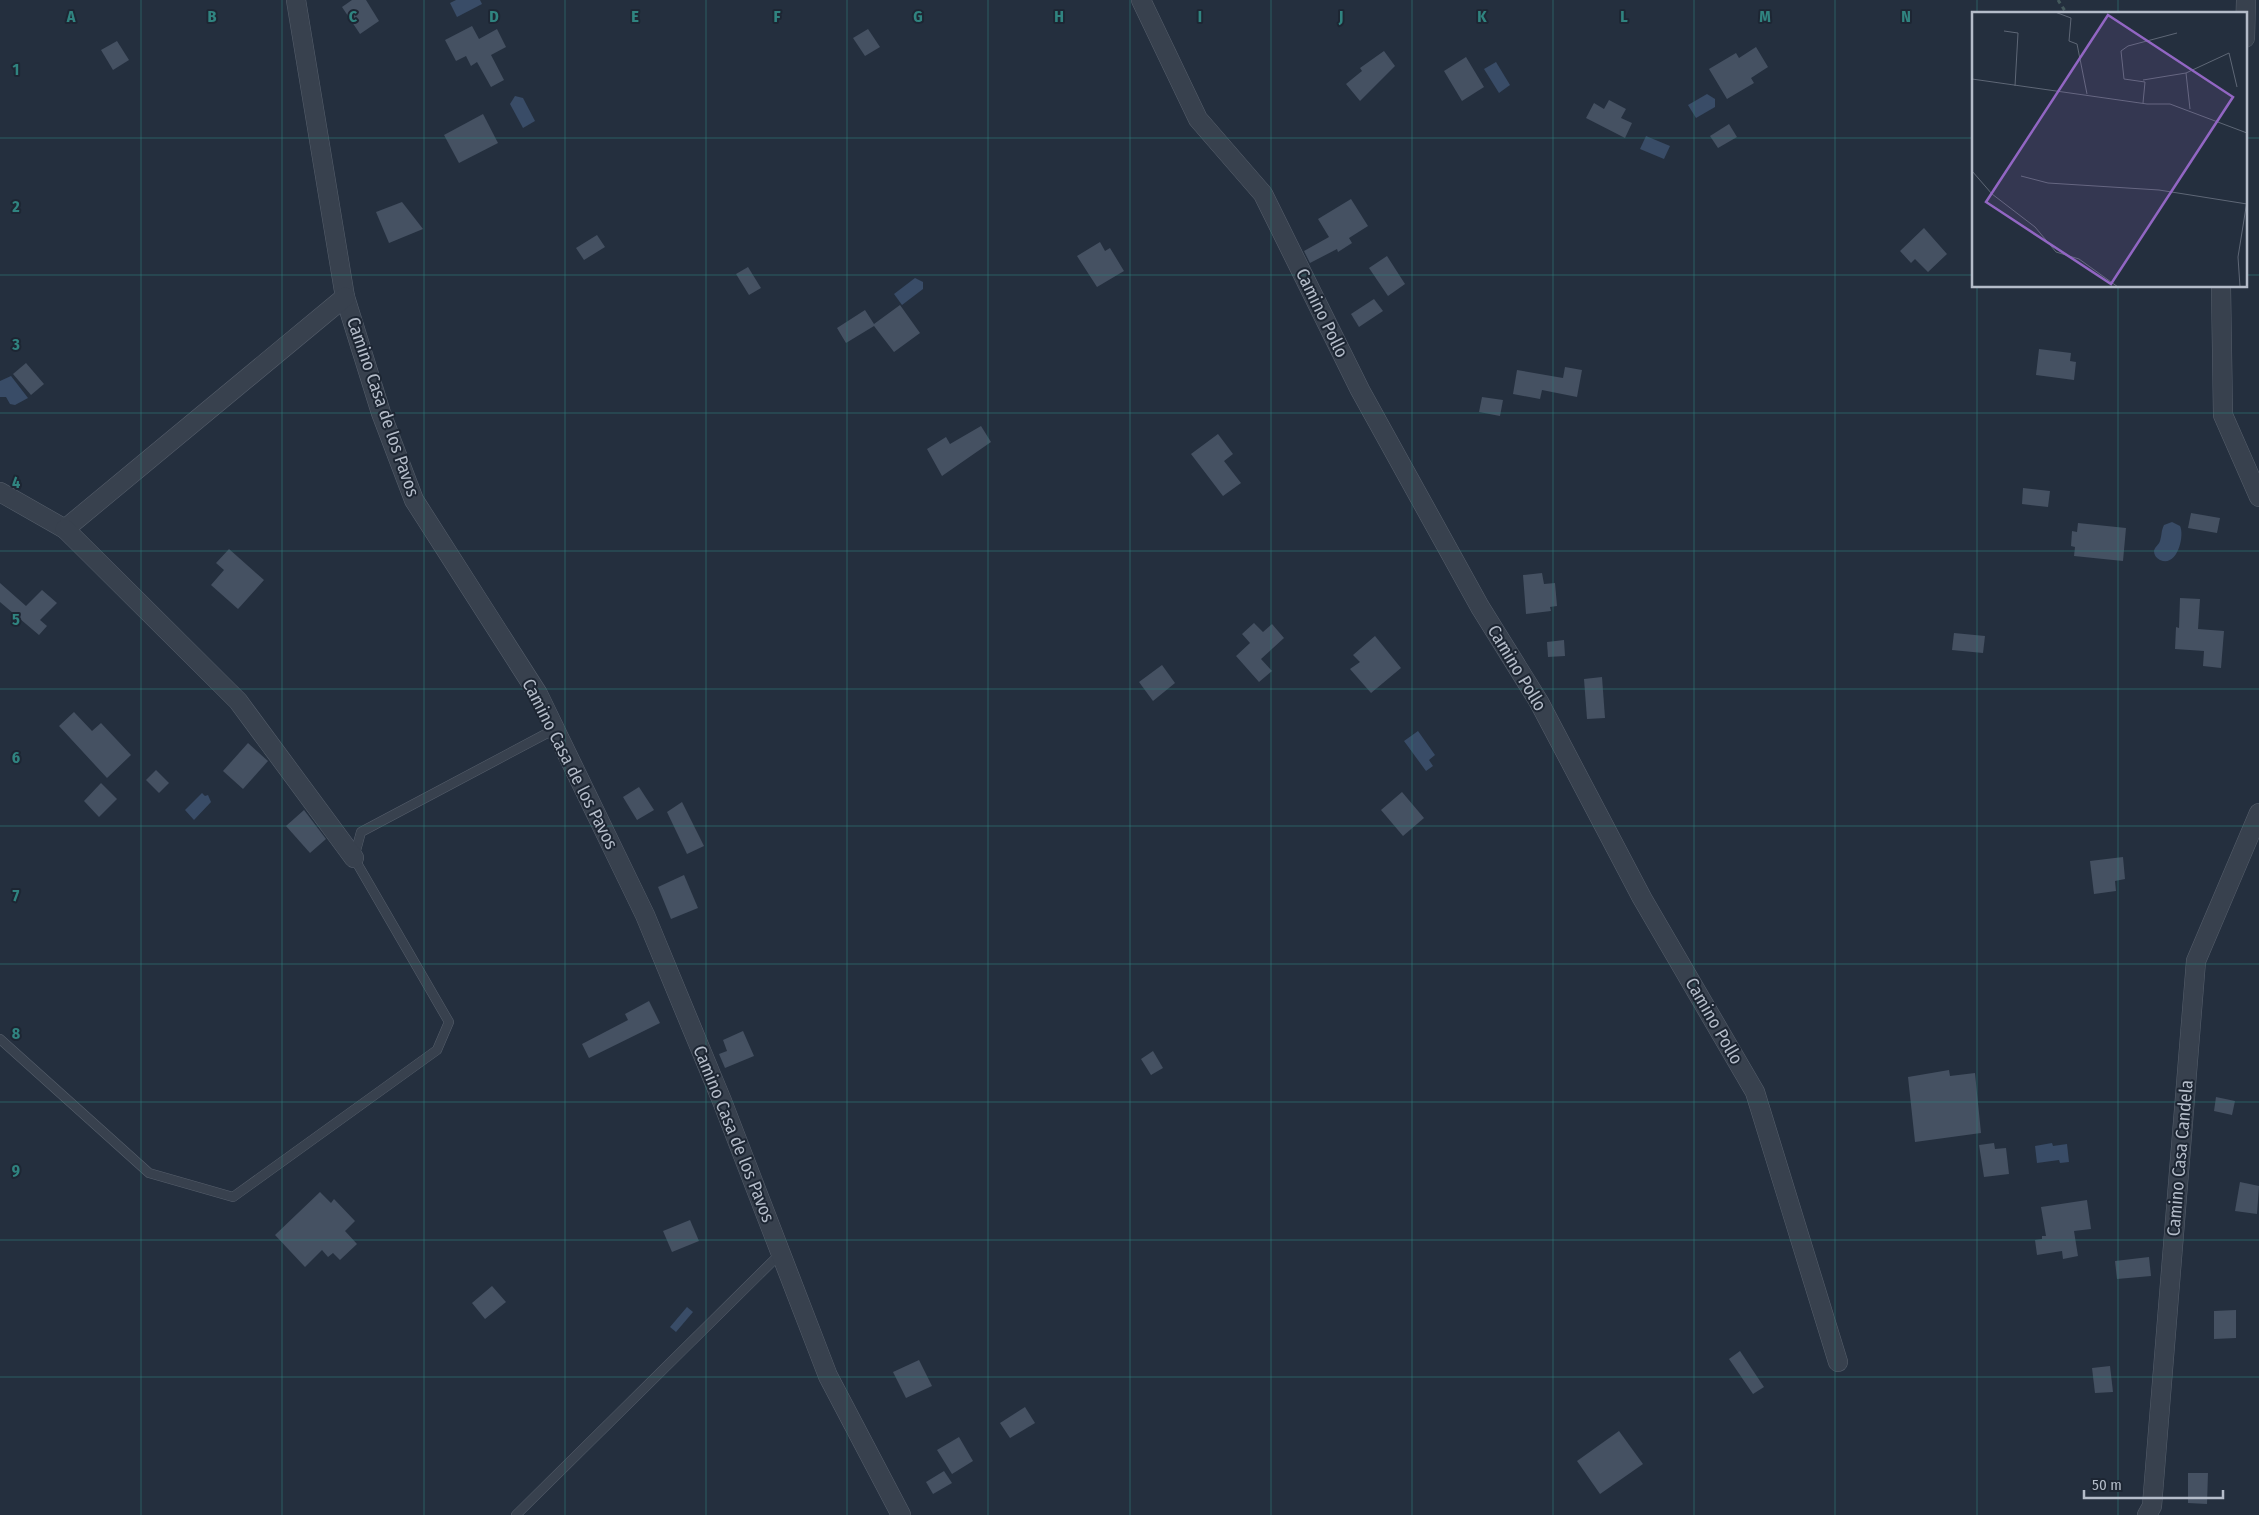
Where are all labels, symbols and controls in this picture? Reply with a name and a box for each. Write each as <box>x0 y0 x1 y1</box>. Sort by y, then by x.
text: A <box>66 7 76 26</box>
text: B <box>208 7 217 26</box>
text: C <box>349 7 358 26</box>
text: D <box>489 7 499 26</box>
text: E <box>631 7 639 26</box>
text: F <box>773 7 781 26</box>
text: G <box>913 7 923 26</box>
text: H <box>1054 7 1064 26</box>
text: I <box>1198 7 1202 26</box>
text: J <box>1338 7 1343 26</box>
text: K <box>1477 7 1487 26</box>
text: L <box>1620 7 1628 26</box>
text: M <box>1759 7 1771 26</box>
text: N <box>1901 7 1911 26</box>
inset map <box>1972 12 2246 288</box>
text: 1 <box>13 60 19 79</box>
text: 2 <box>11 197 20 216</box>
street label: Camino Pollo <box>1291 265 1353 361</box>
street label: Camino Casa de los Pavos <box>342 314 424 500</box>
text: 3 <box>11 335 20 354</box>
text: 4 <box>12 473 20 492</box>
text: 5 <box>12 610 20 629</box>
street label: Camino Pollo <box>1483 621 1551 715</box>
street label: Camino Casa de los Pavos <box>517 675 623 853</box>
text: 6 <box>12 748 20 767</box>
text: 7 <box>13 886 20 905</box>
street label: Camino Pollo <box>1680 974 1748 1068</box>
text: 8 <box>12 1024 21 1043</box>
street label: Camino Casa de los Pavos <box>688 1042 780 1226</box>
street label: Camino Casa Candela <box>2162 1079 2198 1237</box>
text: 9 <box>12 1161 20 1180</box>
scale bar <box>2084 1468 2223 1500</box>
text: 50 m <box>2092 1476 2122 1494</box>

